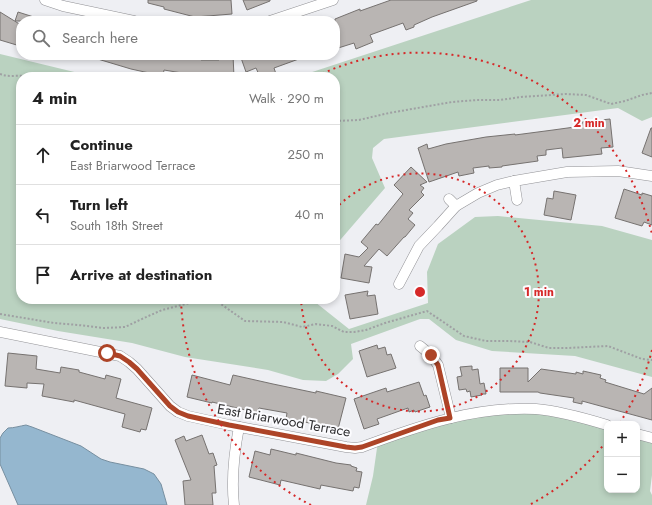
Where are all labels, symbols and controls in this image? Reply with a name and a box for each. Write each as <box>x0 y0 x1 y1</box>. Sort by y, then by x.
search box <box>16 16 340 60</box>
icon: search <box>30 27 52 49</box>
text: Search here <box>62 27 138 49</box>
text: 4 min <box>32 86 77 110</box>
text: Walk · 290 m <box>249 89 324 108</box>
text: 2 min <box>573 114 605 132</box>
text: Continue <box>70 134 133 156</box>
icon: ahead <box>32 144 54 166</box>
text: 250 m <box>287 145 324 164</box>
text: East Briarwood Terrace <box>70 156 196 175</box>
text: Turn left <box>70 194 128 216</box>
icon: left <box>32 204 54 226</box>
text: 40 m <box>295 205 324 224</box>
text: South 18th Street <box>70 216 163 235</box>
icon: arrive <box>32 264 54 286</box>
text: Arrive at destination <box>70 264 212 286</box>
text: 1 min <box>524 283 554 301</box>
centre of rings <box>413 285 427 299</box>
route start <box>98 344 116 362</box>
route end <box>422 346 440 364</box>
street label: East Briarwood Terrace <box>216 398 352 442</box>
map controls <box>604 421 640 493</box>
button: + <box>604 421 640 457</box>
button: − <box>604 457 640 493</box>

